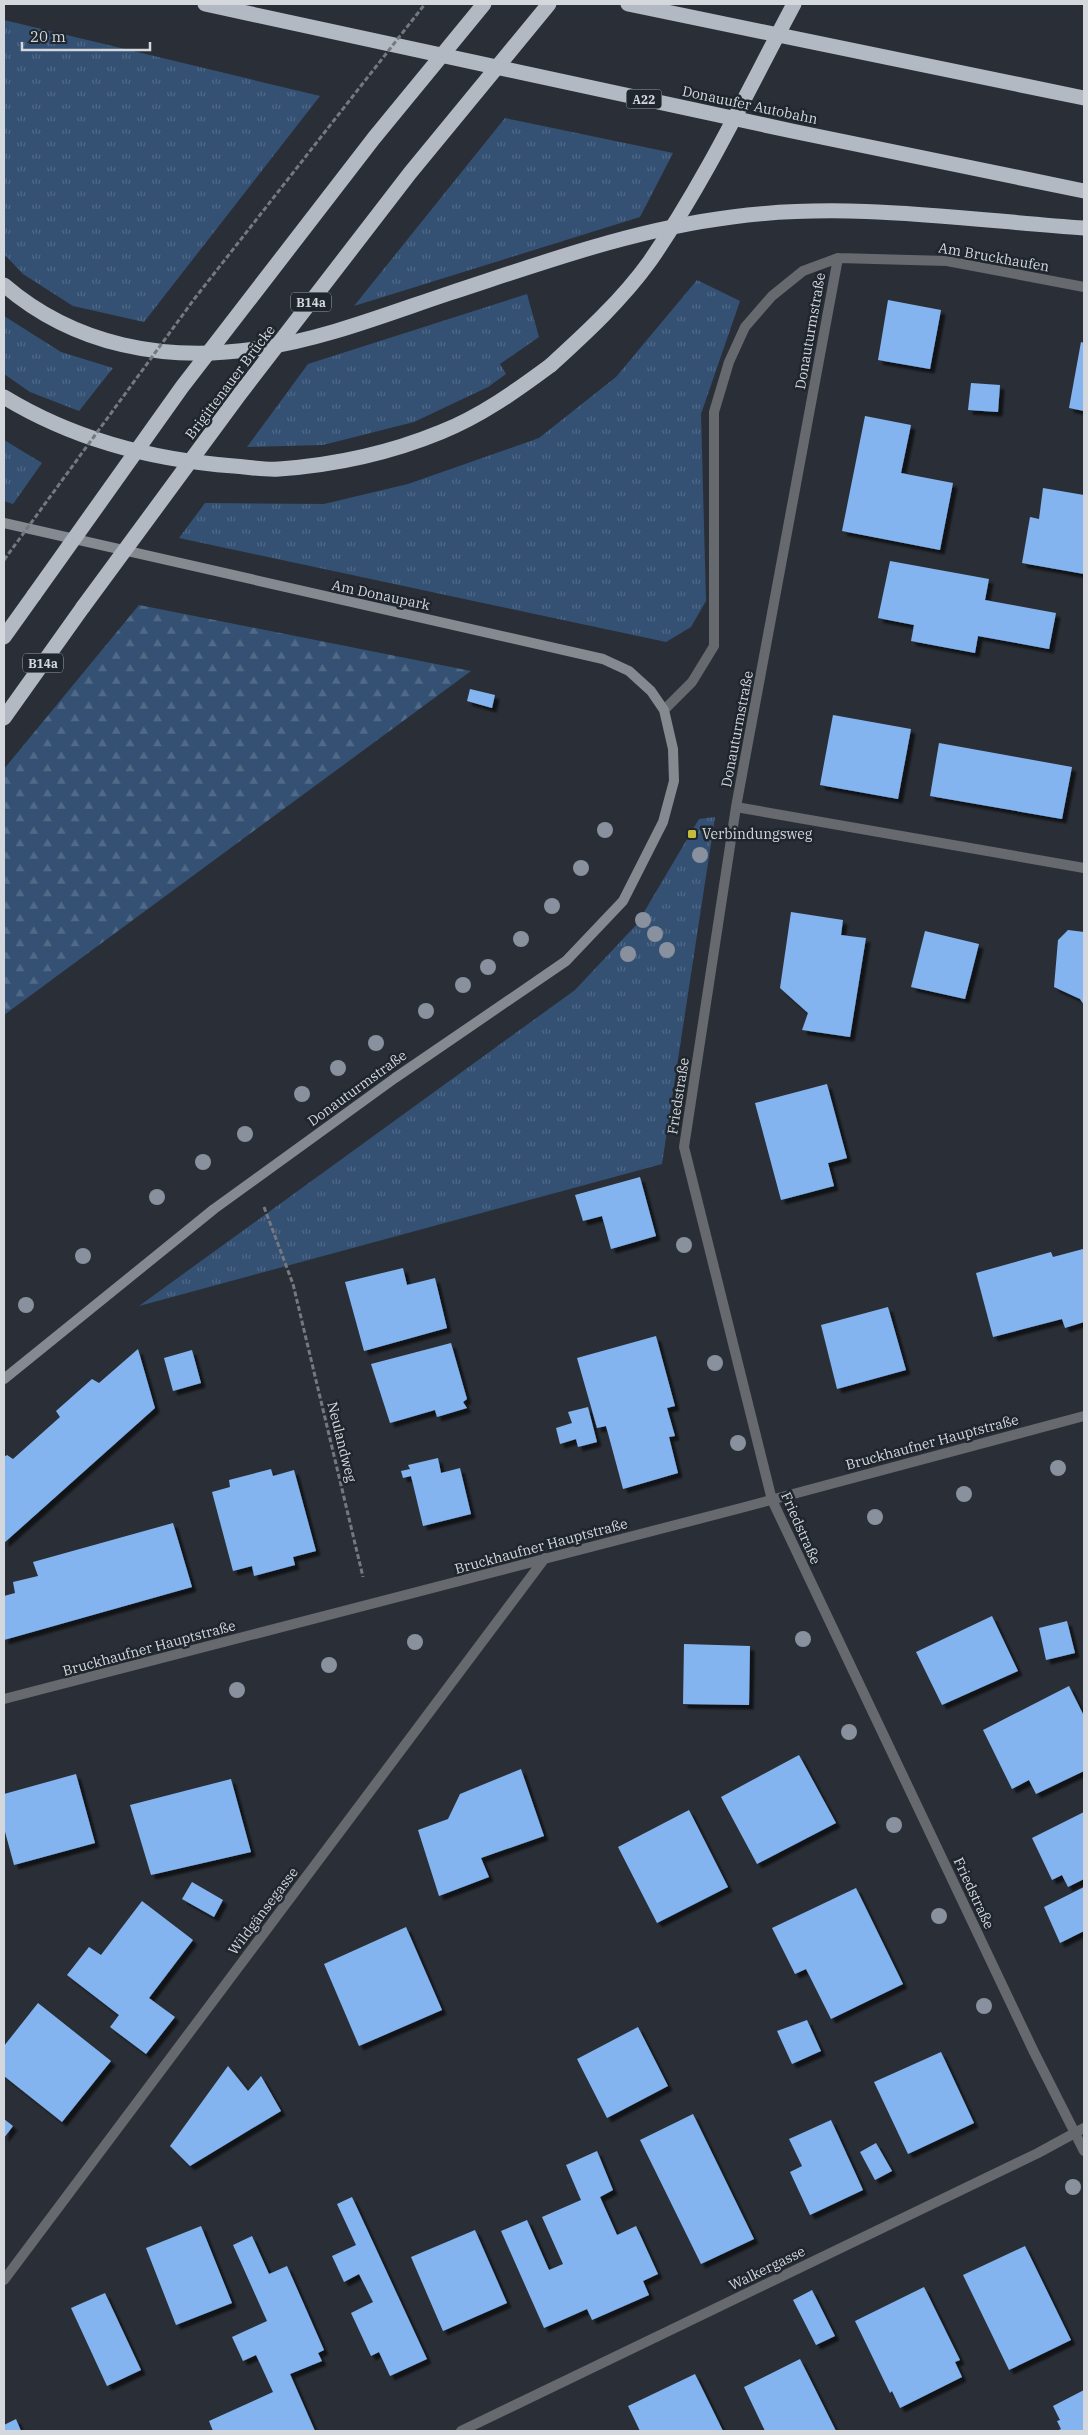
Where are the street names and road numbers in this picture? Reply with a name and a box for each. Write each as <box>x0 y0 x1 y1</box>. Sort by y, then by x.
street label: Donauufer Autobahn <box>681 82 819 128</box>
road number: A22 <box>626 90 662 108</box>
street label: Am Bruckhaufen <box>937 238 1051 276</box>
street label: Donauturmstraße <box>791 271 829 391</box>
road number: B14a <box>291 292 331 312</box>
street label: Brigittenauer Brücke <box>181 321 279 443</box>
street label: Am Donaupark <box>330 576 433 614</box>
road number: B14a <box>23 654 63 672</box>
street label: Donauturmstraße <box>717 669 757 789</box>
street label: Donauturmstraße <box>304 1046 410 1130</box>
street label: Friedstraße <box>663 1056 693 1136</box>
street label: Neulandweg <box>323 1400 361 1484</box>
street label: Bruckhaufner Hauptstraße <box>844 1410 1020 1474</box>
street label: Friedstraße <box>777 1489 825 1567</box>
street label: Bruckhaufner Hauptstraße <box>453 1514 629 1578</box>
street label: Bruckhaufner Hauptstraße <box>61 1616 237 1680</box>
street label: Friedstraße <box>950 1854 998 1932</box>
street label: Wildgänsegasse <box>224 1864 302 1958</box>
street label: Walkergasse <box>726 2242 808 2294</box>

